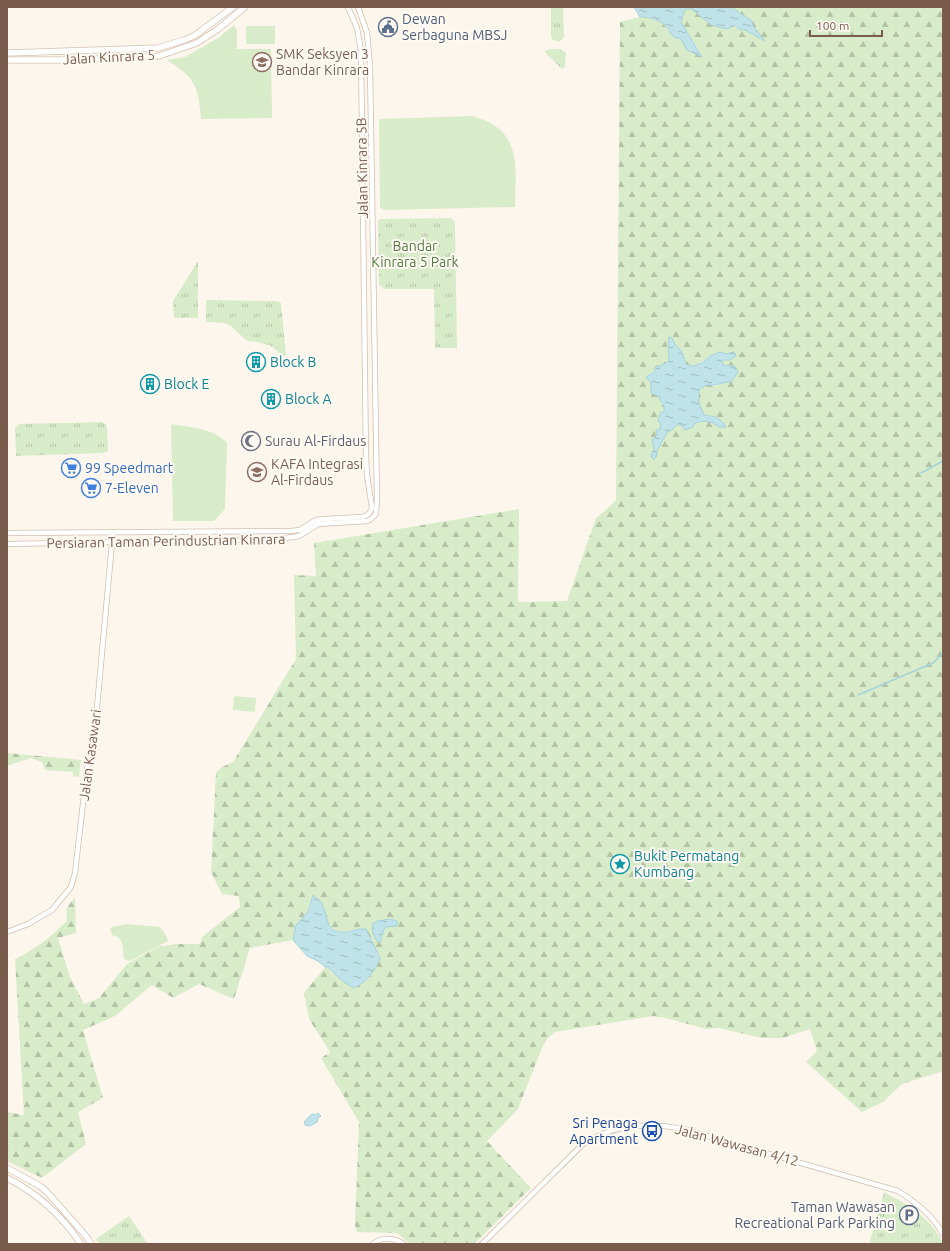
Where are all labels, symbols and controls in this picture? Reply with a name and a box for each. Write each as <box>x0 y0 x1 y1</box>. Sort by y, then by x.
place label: Dewan Serbaguna MBSJ <box>402 11 507 43</box>
scale bar <box>810 12 882 38</box>
public building icon: Dewan Serbaguna MBSJ <box>377 16 399 38</box>
text: 100 m <box>816 19 849 32</box>
place label: SMK Seksyen 3 Bandar Kinrara <box>276 46 369 78</box>
street label: Jalan Kinrara 5 <box>62 47 156 67</box>
school or university icon: SMK Seksyen 3 Bandar Kinrara <box>251 51 273 73</box>
street label: Jalan Kinrara 5B <box>353 117 371 219</box>
park label: Bandar Kinrara 5 Park <box>371 238 459 270</box>
building icon: Block B <box>245 351 267 373</box>
place label: Block B <box>270 354 317 370</box>
building icon: Block E <box>139 373 161 395</box>
place label: Block E <box>164 376 210 392</box>
building icon: Block A <box>260 388 282 410</box>
place label: Block A <box>285 391 332 407</box>
mosque icon: Surau Al-Firdaus <box>240 430 262 452</box>
place label: Surau Al-Firdaus <box>265 433 366 449</box>
place label: KAFA Integrasi Al-Firdaus <box>271 456 363 488</box>
supermarket icon: 99 Speedmart <box>60 457 82 479</box>
place label: 99 Speedmart <box>85 460 174 476</box>
school or university icon: KAFA Integrasi Al-Firdaus <box>246 461 268 483</box>
supermarket icon: 7-Eleven <box>80 477 102 499</box>
place label: 7-Eleven <box>105 480 159 496</box>
street label: Persiaran Taman Perindustrian Kinrara <box>46 531 286 551</box>
street label: Jalan Kasawari <box>76 708 104 802</box>
place label: Bukit Permatang Kumbang <box>634 848 739 880</box>
place icon: Bukit Permatang Kumbang <box>609 853 631 875</box>
place label: Sri Penaga Apartment <box>569 1115 638 1147</box>
bus stop icon: Sri Penaga Apartment <box>641 1120 663 1142</box>
street label: Jalan Wawasan 4/12 <box>673 1121 801 1169</box>
place label: Taman Wawasan Recreational Park Parking <box>734 1199 895 1231</box>
parking icon: Taman Wawasan Recreational Park Parking <box>898 1204 920 1226</box>

